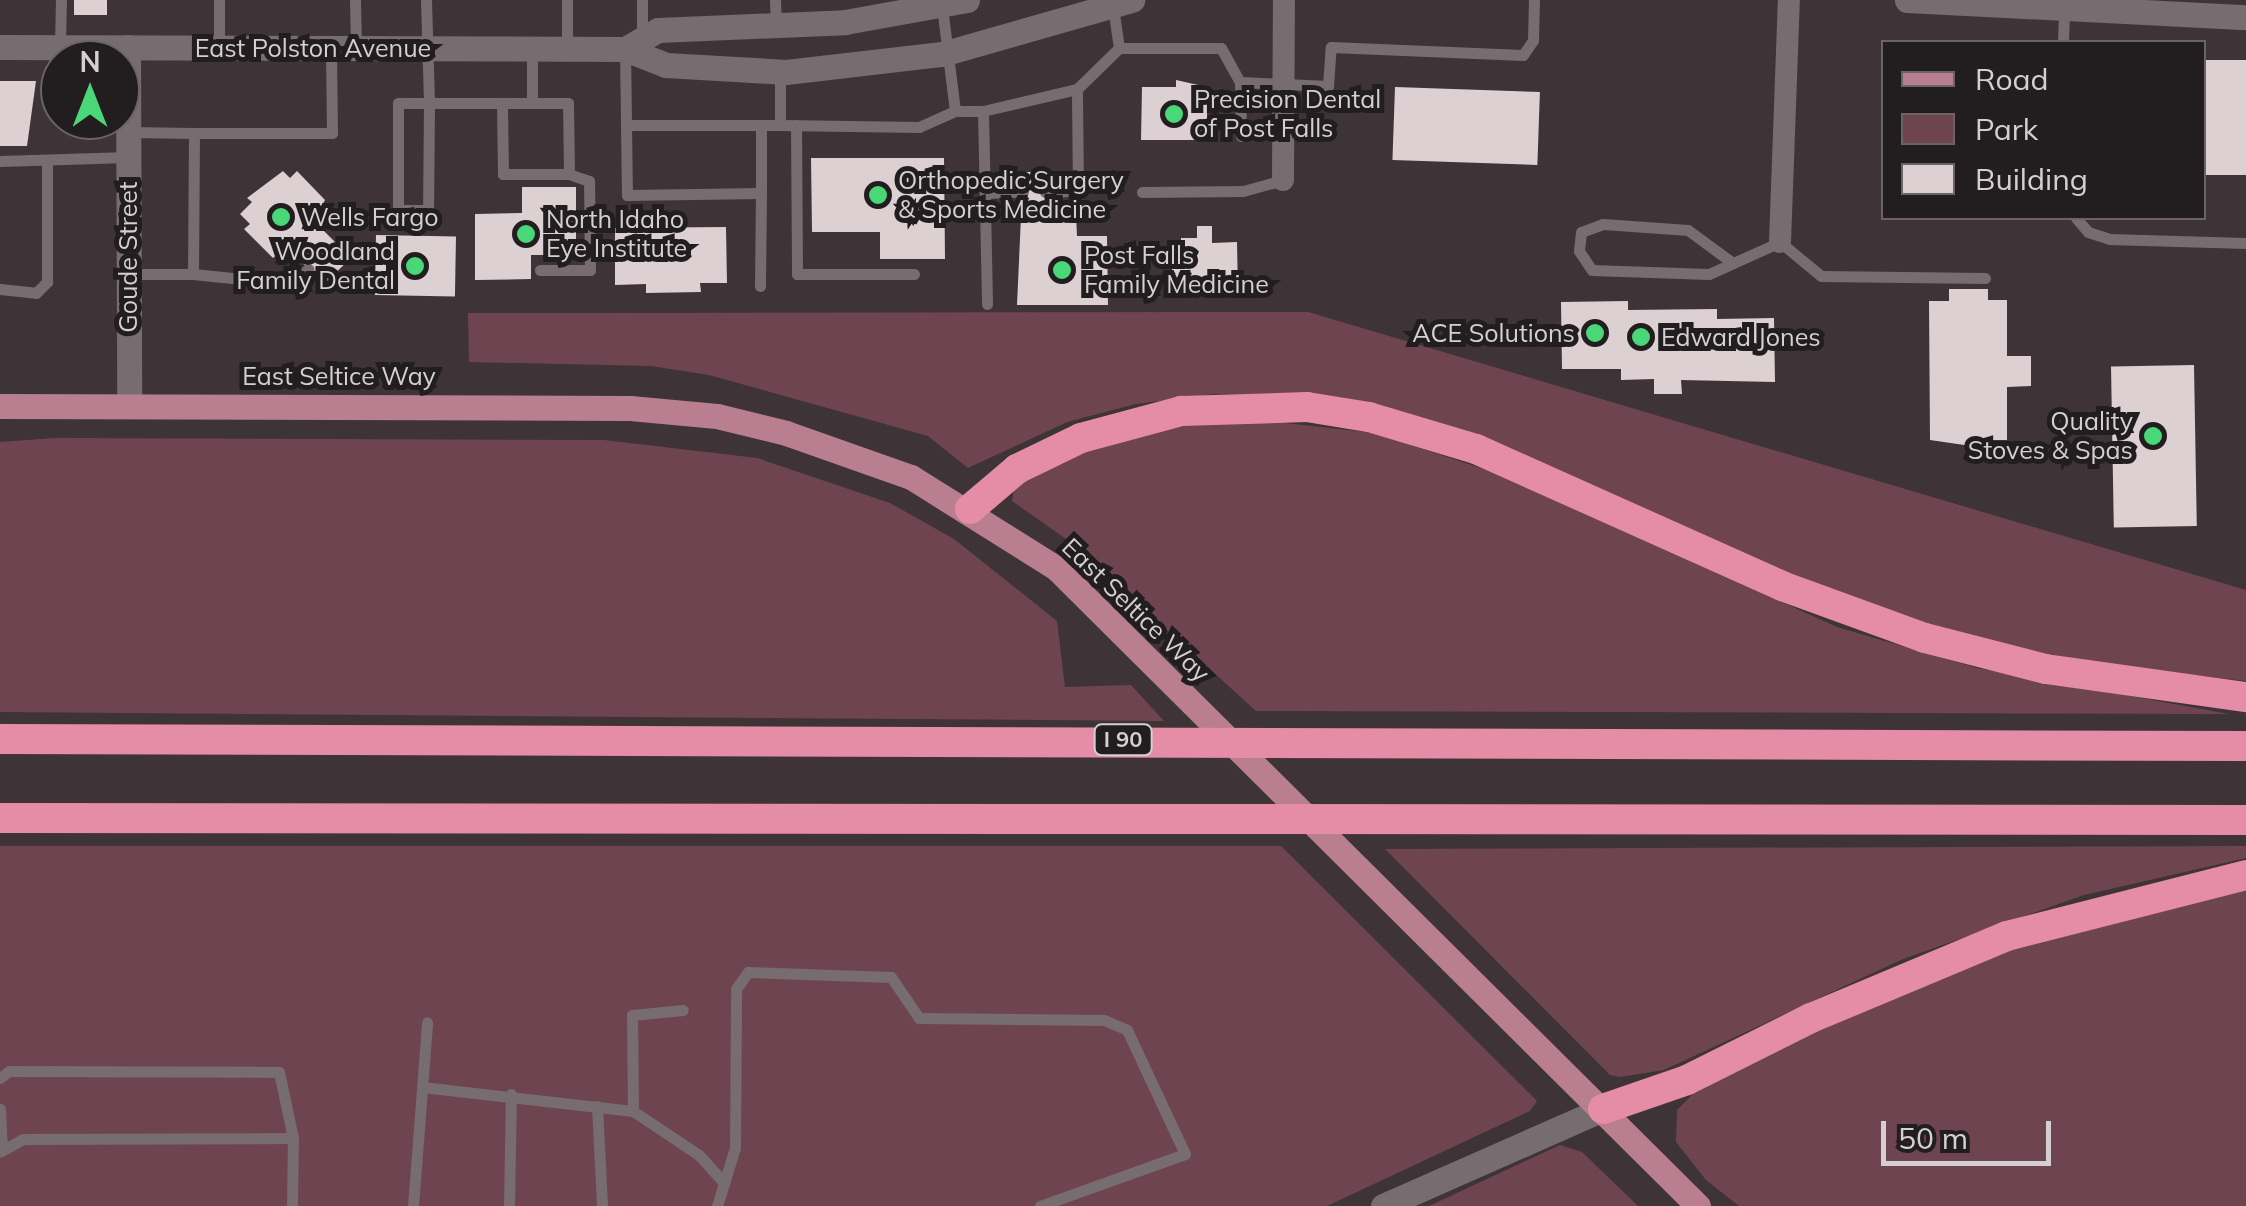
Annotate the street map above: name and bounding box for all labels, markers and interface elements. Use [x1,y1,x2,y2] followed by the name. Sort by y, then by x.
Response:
[195,33,431,63] street label: East Polston Avenue
[40,40,140,140] north arrow
[1881,40,2206,220] legend
[79,44,101,79] text: N
[1975,60,2049,98] text: Road
[1194,85,1381,144] place label: Precision Dental of Post Falls
[1163,103,1185,125] marker: Precision Dental of Post Falls
[1975,110,2038,148] text: Park
[1975,160,2088,198] text: Building
[898,166,1124,225] place label: Orthopedic Surgery & Sports Medicine
[113,181,143,333] street label: Goude Street
[867,184,889,206] marker: Orthopedic Surgery & Sports Medicine
[301,202,439,232] place label: Wells Fargo
[546,205,687,264] place label: North Idaho Eye Institute
[270,206,292,228] marker: Wells Fargo
[515,223,537,245] marker: North Idaho Eye Institute
[236,237,395,296] place label: Woodland Family Dental
[1084,241,1269,300] place label: Post Falls Family Medicine
[404,255,426,277] marker: Woodland Family Dental
[1049,257,1075,283] marker: Post Falls Family Medicine
[1412,318,1575,348] place label: ACE Solutions
[1584,322,1606,344] marker: ACE Solutions
[1661,322,1821,352] place label: Edward Jones
[1630,326,1652,348] marker: Edward Jones
[242,361,436,391] street label: East Seltice Way
[1968,407,2133,466] place label: Quality Stoves & Spas
[2142,425,2164,447] marker: Quality Stoves & Spas
[1056,532,1216,688] street label: East Seltice Way
[1093,723,1153,757] road number: I 90
[1886,1101,2056,1163] scale bar
[1898,1119,1968,1157] text: 50 m

